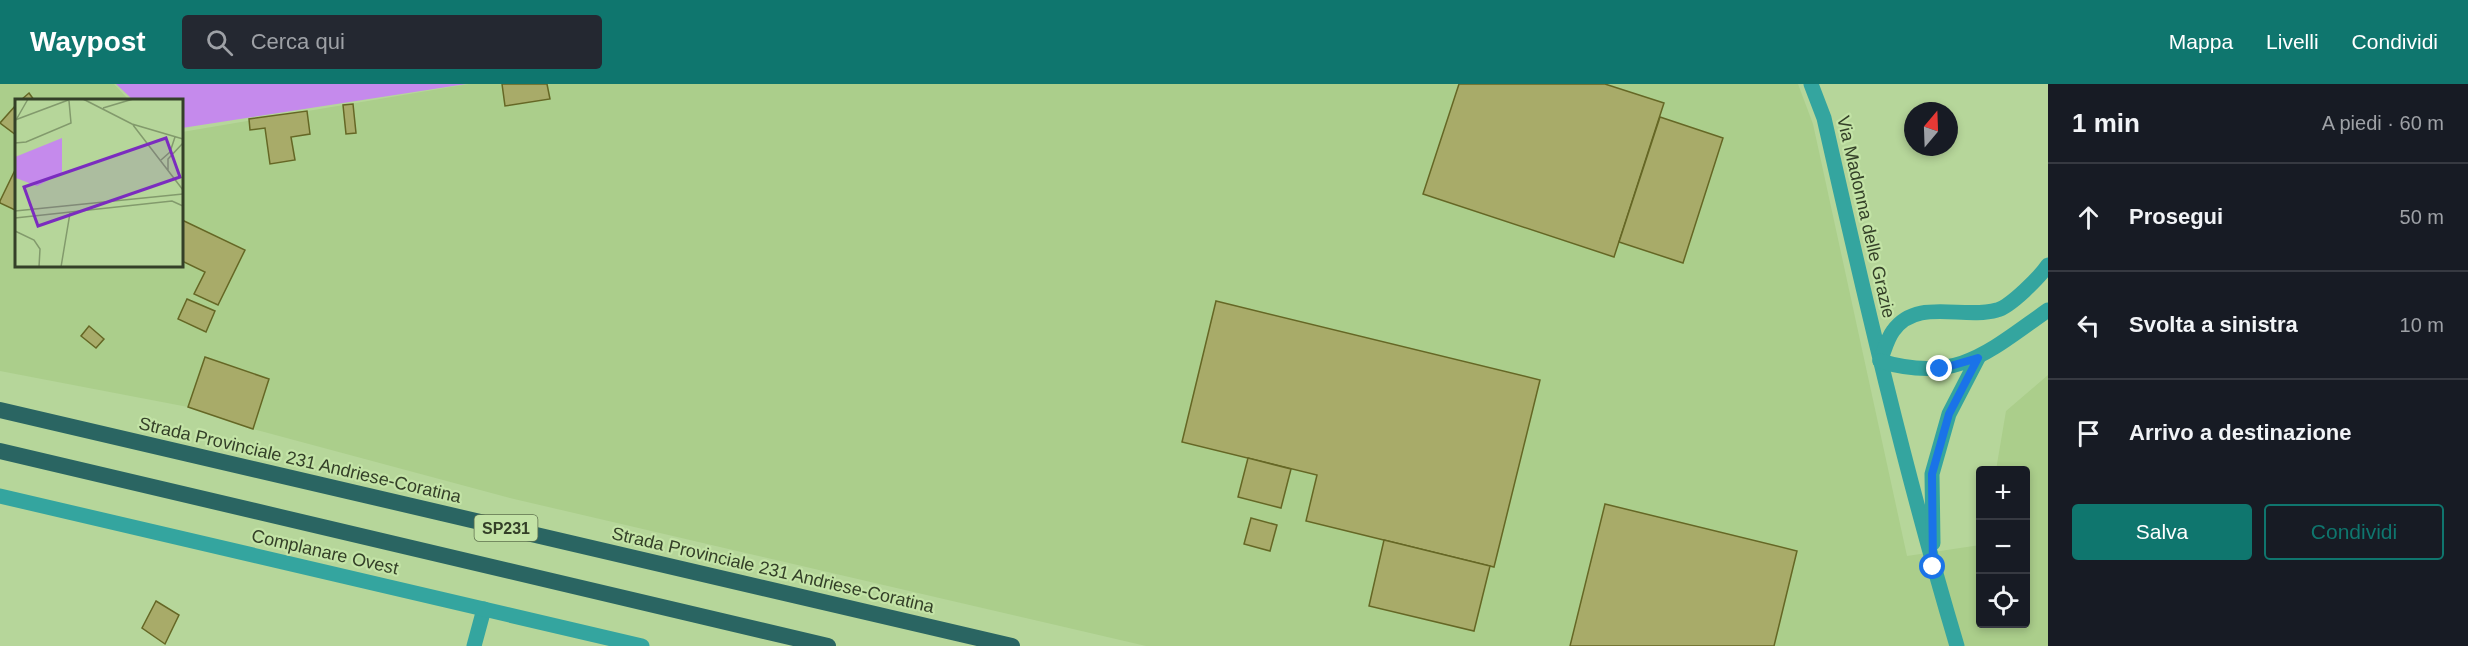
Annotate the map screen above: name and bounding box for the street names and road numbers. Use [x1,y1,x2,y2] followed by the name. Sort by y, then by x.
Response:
[1833,114,1899,320] street label: Via Madonna delle Grazie
[137,413,464,507] street label: Strada Provinciale 231 Andriese-Coratina
[474,515,538,541] road number: SP231
[610,523,937,617] street label: Strada Provinciale 231 Andriese-Coratina
[250,525,400,579] street label: Complanare Ovest

